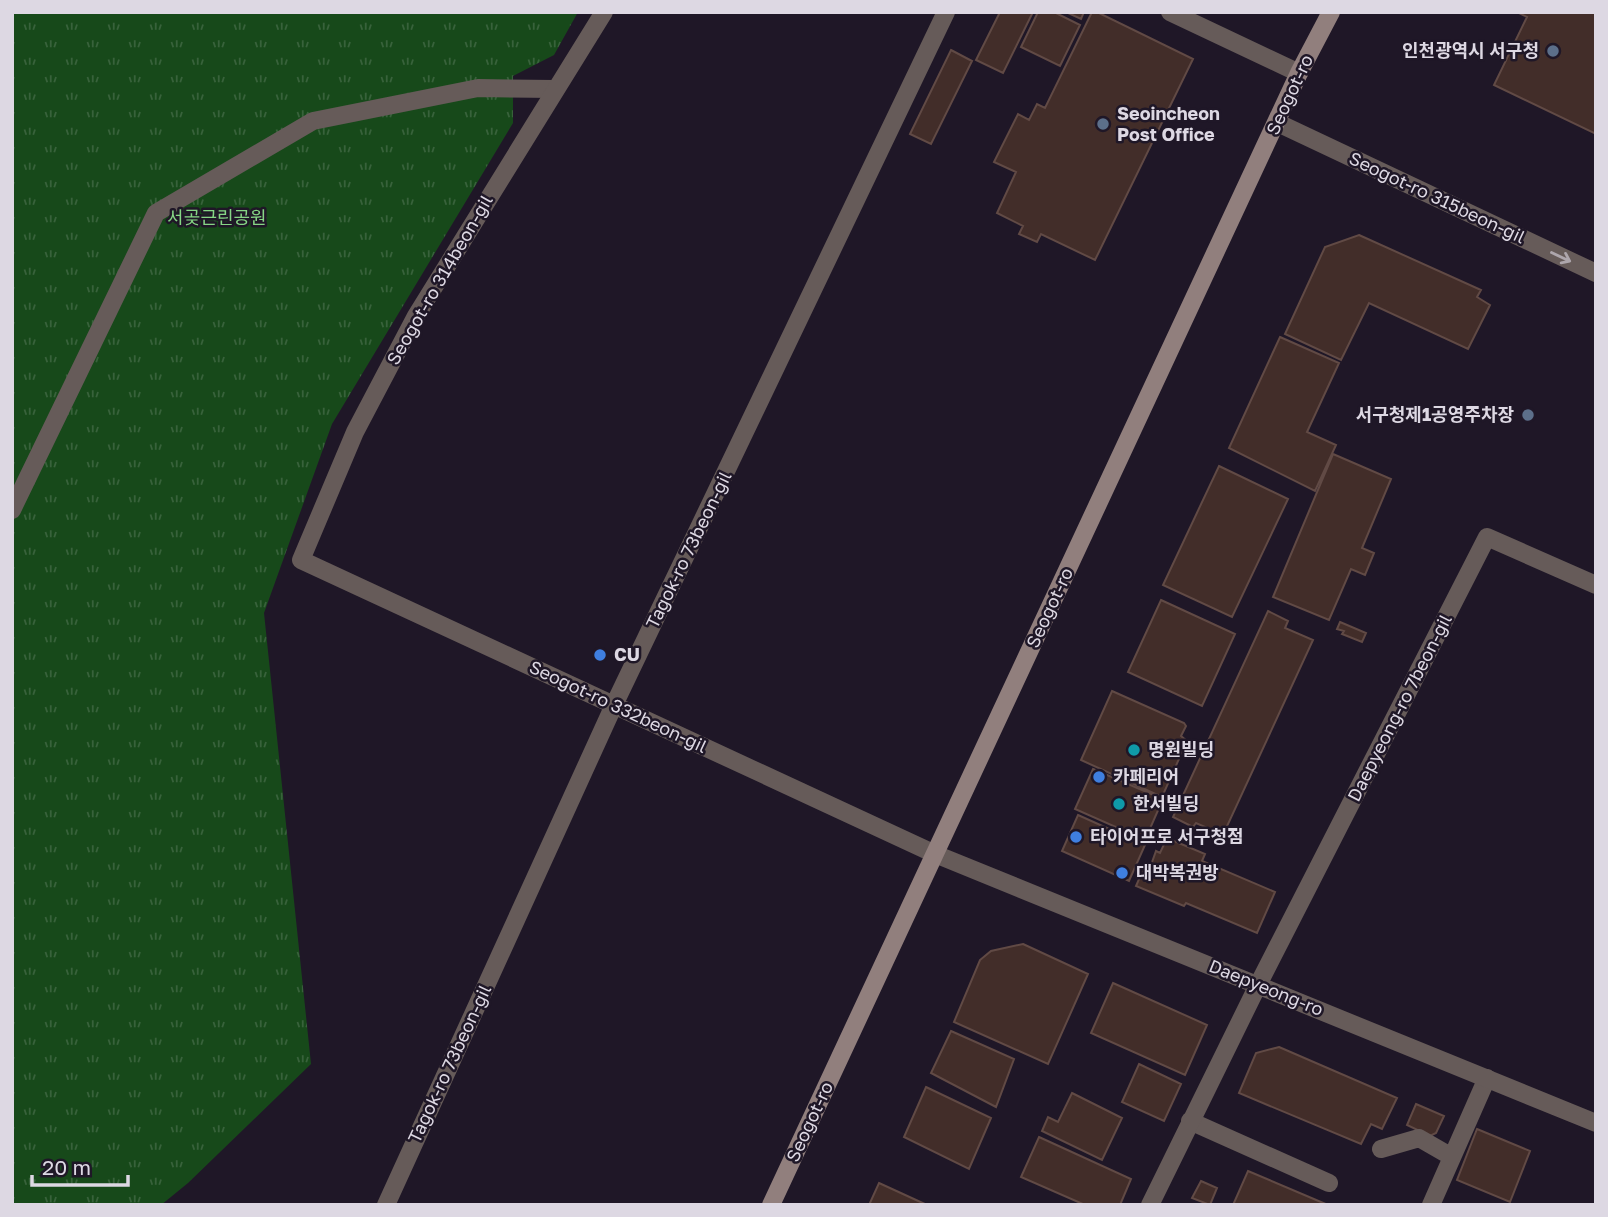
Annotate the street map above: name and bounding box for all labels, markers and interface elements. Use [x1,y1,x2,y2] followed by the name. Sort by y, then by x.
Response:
[1402,39,1539,61] place label: 인천광역시 서구청
[1545,43,1561,59] marker: 인천광역시 서구청
[1261,51,1317,138] street label: Seogot-ro
[1117,102,1220,145] place label: Seoincheon Post Office
[1095,116,1111,132] marker: Seoincheon Post Office
[1346,147,1529,248] street label: Seogot-ro 315beon-gil
[381,190,497,368] street label: Seogot-ro 314beon-gil
[167,206,267,228] park label: 서곶근린공원
[1550,250,1571,264] one-way arrow
[1356,403,1514,425] place label: 서구청제1공영주차장
[1520,407,1536,423] marker: 서구청제1공영주차장
[641,467,736,632] street label: Tagok-ro 73beon-gil
[1021,564,1077,651] street label: Seogot-ro
[1342,610,1456,805] street label: Daepyeong-ro 7beon-gil
[614,643,640,665] place label: CU
[592,647,608,663] marker: CU
[526,655,711,757] street label: Seogot-ro 332beon-gil
[1148,738,1214,760] place label: 명원빌딩
[1126,742,1142,758] marker: 명원빌딩
[1113,765,1179,787] place label: 카페리어
[1091,769,1107,785] marker: 카페리어
[1133,792,1199,814] place label: 한서빌딩
[1111,796,1127,812] marker: 한서빌딩
[1090,825,1244,847] place label: 타이어프로 서구청점
[1068,829,1084,845] marker: 타이어프로 서구청점
[1136,861,1219,883] place label: 대박복권방
[1114,865,1130,881] marker: 대박복권방
[1206,954,1327,1020] street label: Daepyeong-ro
[403,981,495,1146] street label: Tagok-ro 73beon-gil
[781,1078,837,1165] street label: Seogot-ro
[32,1144,128,1188] scale bar
[42,1154,91,1180] text: 20 m

